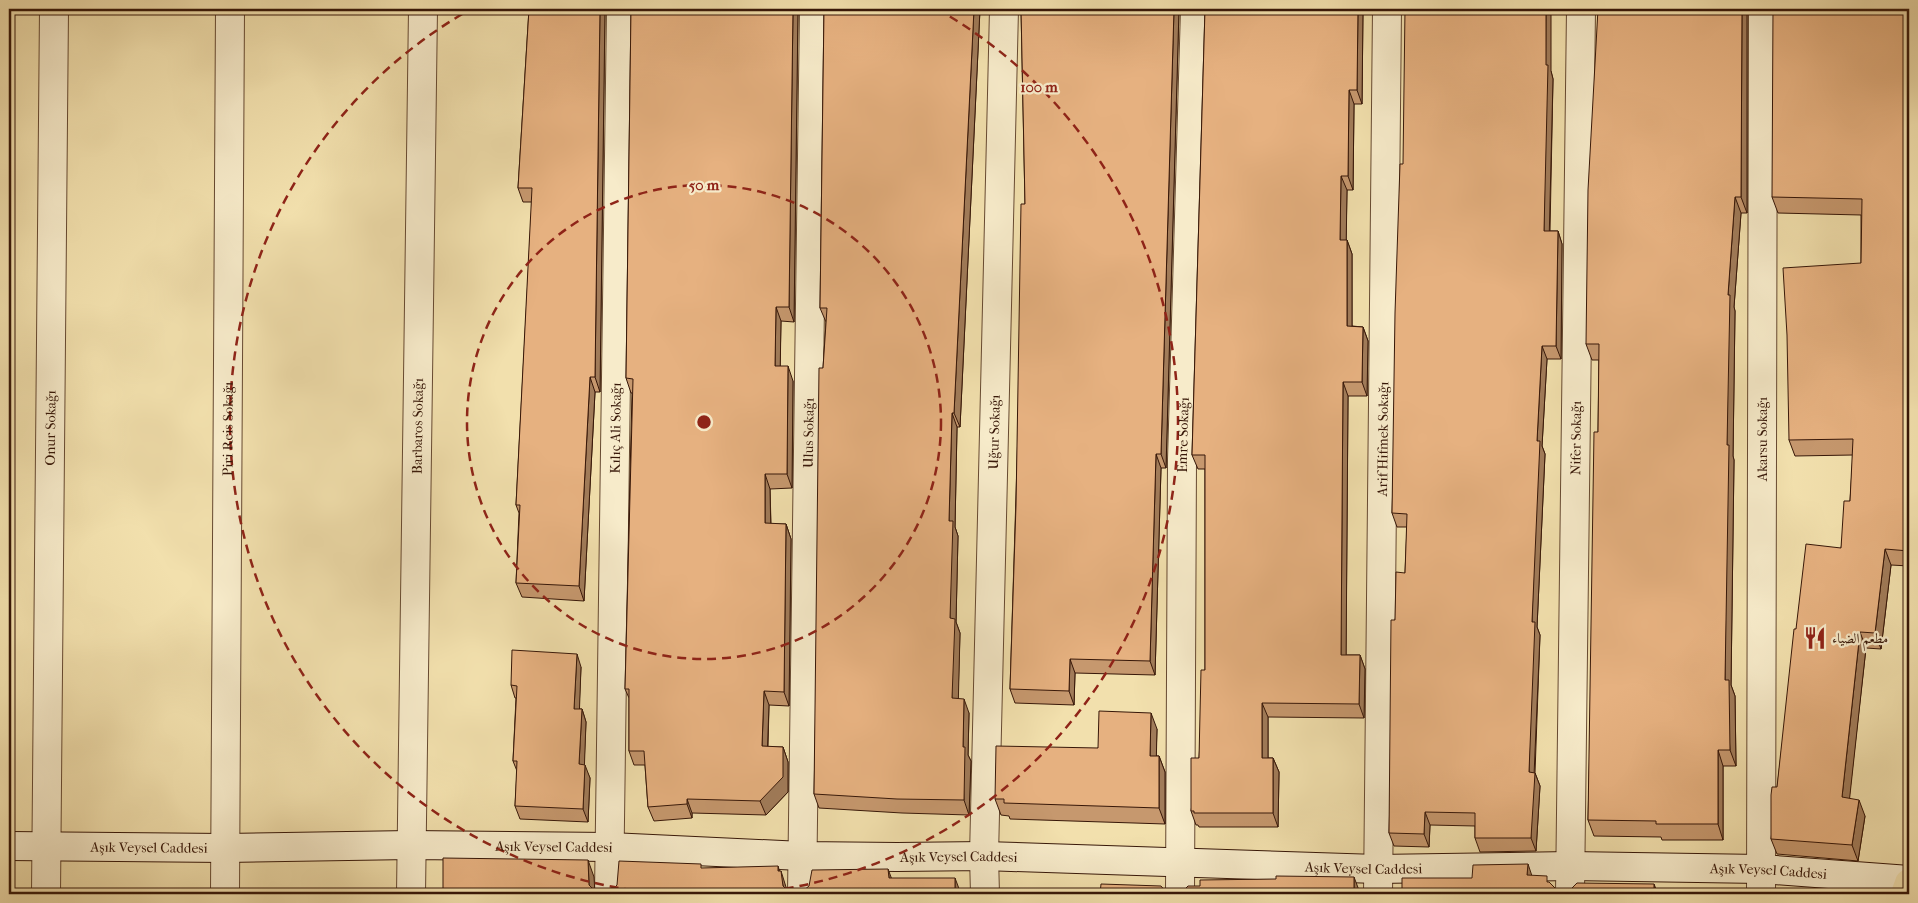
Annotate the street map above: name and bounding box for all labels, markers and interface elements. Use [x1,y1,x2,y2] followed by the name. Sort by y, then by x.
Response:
[1020,78,1058,96] text: 100 m
[689,176,720,194] text: 50 m
[408,378,426,474] street label: Barbaros Sokağı
[1374,381,1392,498] street label: Arif Hifmek Sokağı
[219,382,236,476] street label: Piri Reis Sokağı
[606,382,624,474] street label: Kılıç Ali Sokağı
[41,390,59,466] street label: Onur Sokağı
[985,395,1003,470] street label: Uğur Sokağı
[1173,397,1192,473] street label: Emre Sokağı
[1753,397,1771,482] street label: Akarsu Sokağı
[799,398,817,468] street label: Ulus Sokağı
[1567,401,1585,475] street label: Nifer Sokağı
[695,413,713,431] centre of rings
[1802,625,1828,651] restaurant icon: مطعم الضياء
[1832,630,1888,652] place label: مطعم الضياء
[494,837,613,856] street label: Aşık Veysel Caddesi
[89,838,208,856] street label: Aşık Veysel Caddesi
[899,847,1018,866] street label: Aşık Veysel Caddesi
[1304,858,1422,878] street label: Aşık Veysel Caddesi
[1709,860,1828,882] street label: Aşık Veysel Caddesi

